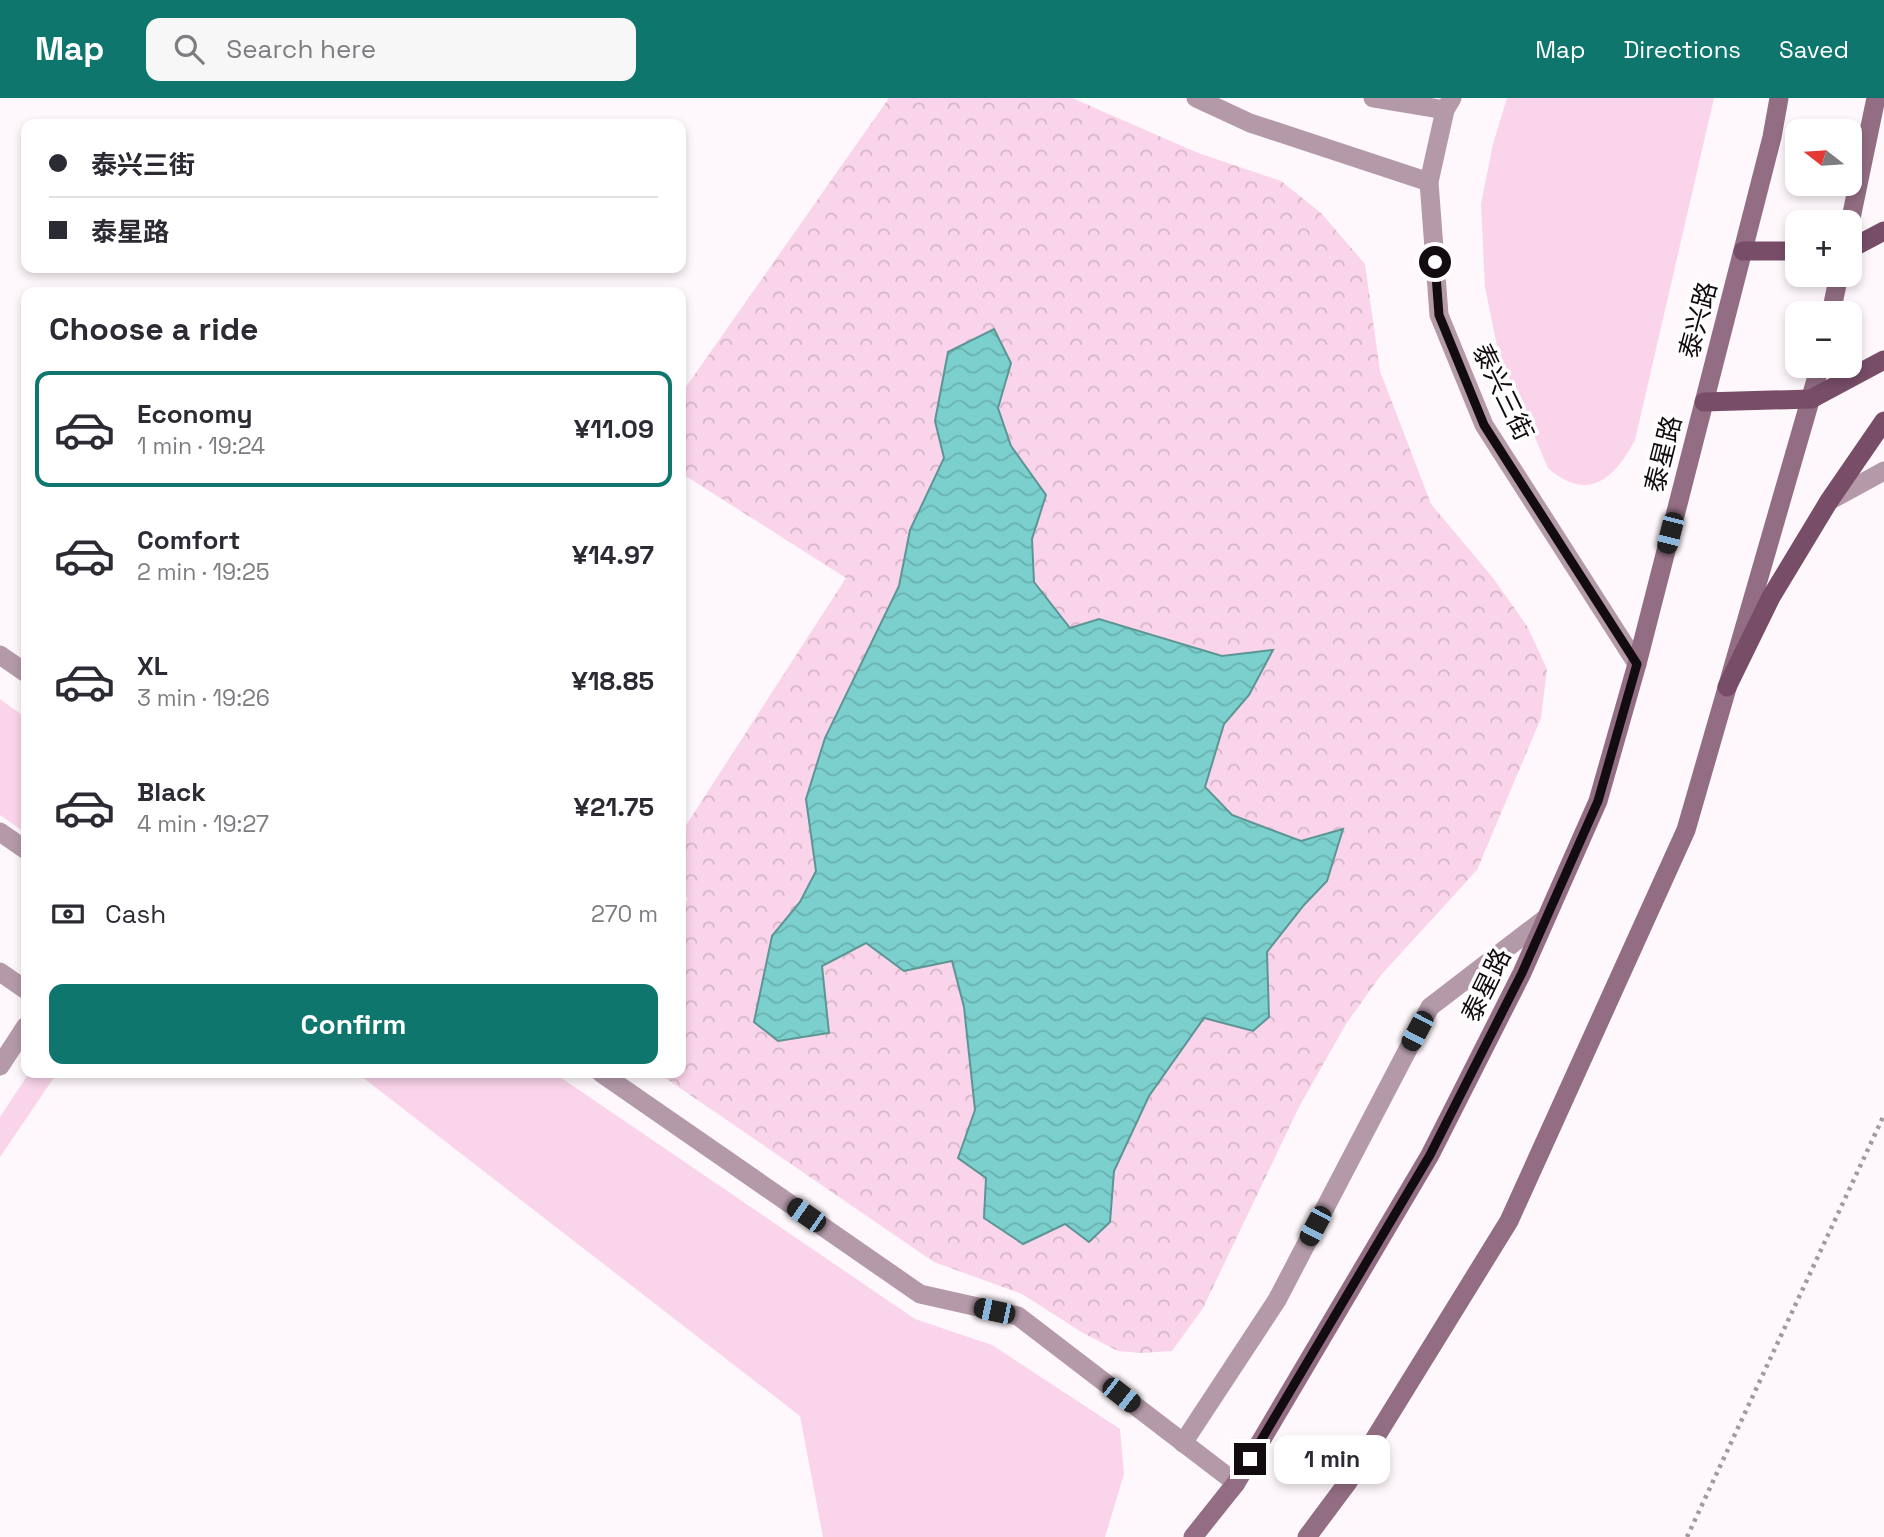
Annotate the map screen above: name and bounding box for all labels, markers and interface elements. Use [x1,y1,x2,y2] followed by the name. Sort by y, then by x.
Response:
[146,18,636,81] search box
[35,28,104,70] text: Map
[170,30,208,68] icon: search
[226,32,376,66] text: Search here
[1535,34,1585,65] text: Map
[1623,34,1741,65] text: Directions
[1779,34,1849,65] text: Saved
[1785,119,1862,196] north arrow
[1785,119,1862,378] map controls
[91,148,195,182] text: 泰兴三街
[1785,210,1862,287] button: +
[91,215,169,249] text: 泰星路
[1419,246,1451,278] route start
[1671,278,1725,362] street label: 泰兴路
[1785,301,1862,378] button: −
[49,309,259,349] text: Choose a ride
[1465,338,1541,446] street label: 泰兴三街
[137,397,253,431] text: Economy
[53,398,116,461] icon: car
[574,412,654,446] text: ¥11.09
[1637,412,1689,496] street label: 泰星路
[137,431,265,461] text: 1 min · 19:24
[1655,510,1686,556] car
[137,523,240,557] text: Comfort
[53,524,116,587] icon: car
[572,538,654,572] text: ¥14.97
[137,557,270,587] text: 2 min · 19:25
[137,649,168,683] text: XL
[53,650,116,713] icon: car
[572,664,654,698] text: ¥18.85
[137,683,270,713] text: 3 min · 19:26
[137,775,206,809] text: Black
[53,776,116,839] icon: car
[574,790,654,824] text: ¥21.75
[137,809,269,839] text: 4 min · 19:27
[49,895,87,933] icon: cash
[105,897,166,931] text: Cash
[591,899,658,929] text: 270 m
[1454,942,1518,1028] street label: 泰星路
[49,984,658,1064] button: Confirm
[1398,1008,1437,1054] car
[783,1194,830,1236] car
[1296,1203,1335,1249] car
[972,1296,1017,1326] car
[1098,1374,1145,1416] car
[1274,1434,1390,1484] callout: 1 min
[1234,1443,1266,1475] route end
[1304,1444,1360,1474] text: 1 min

